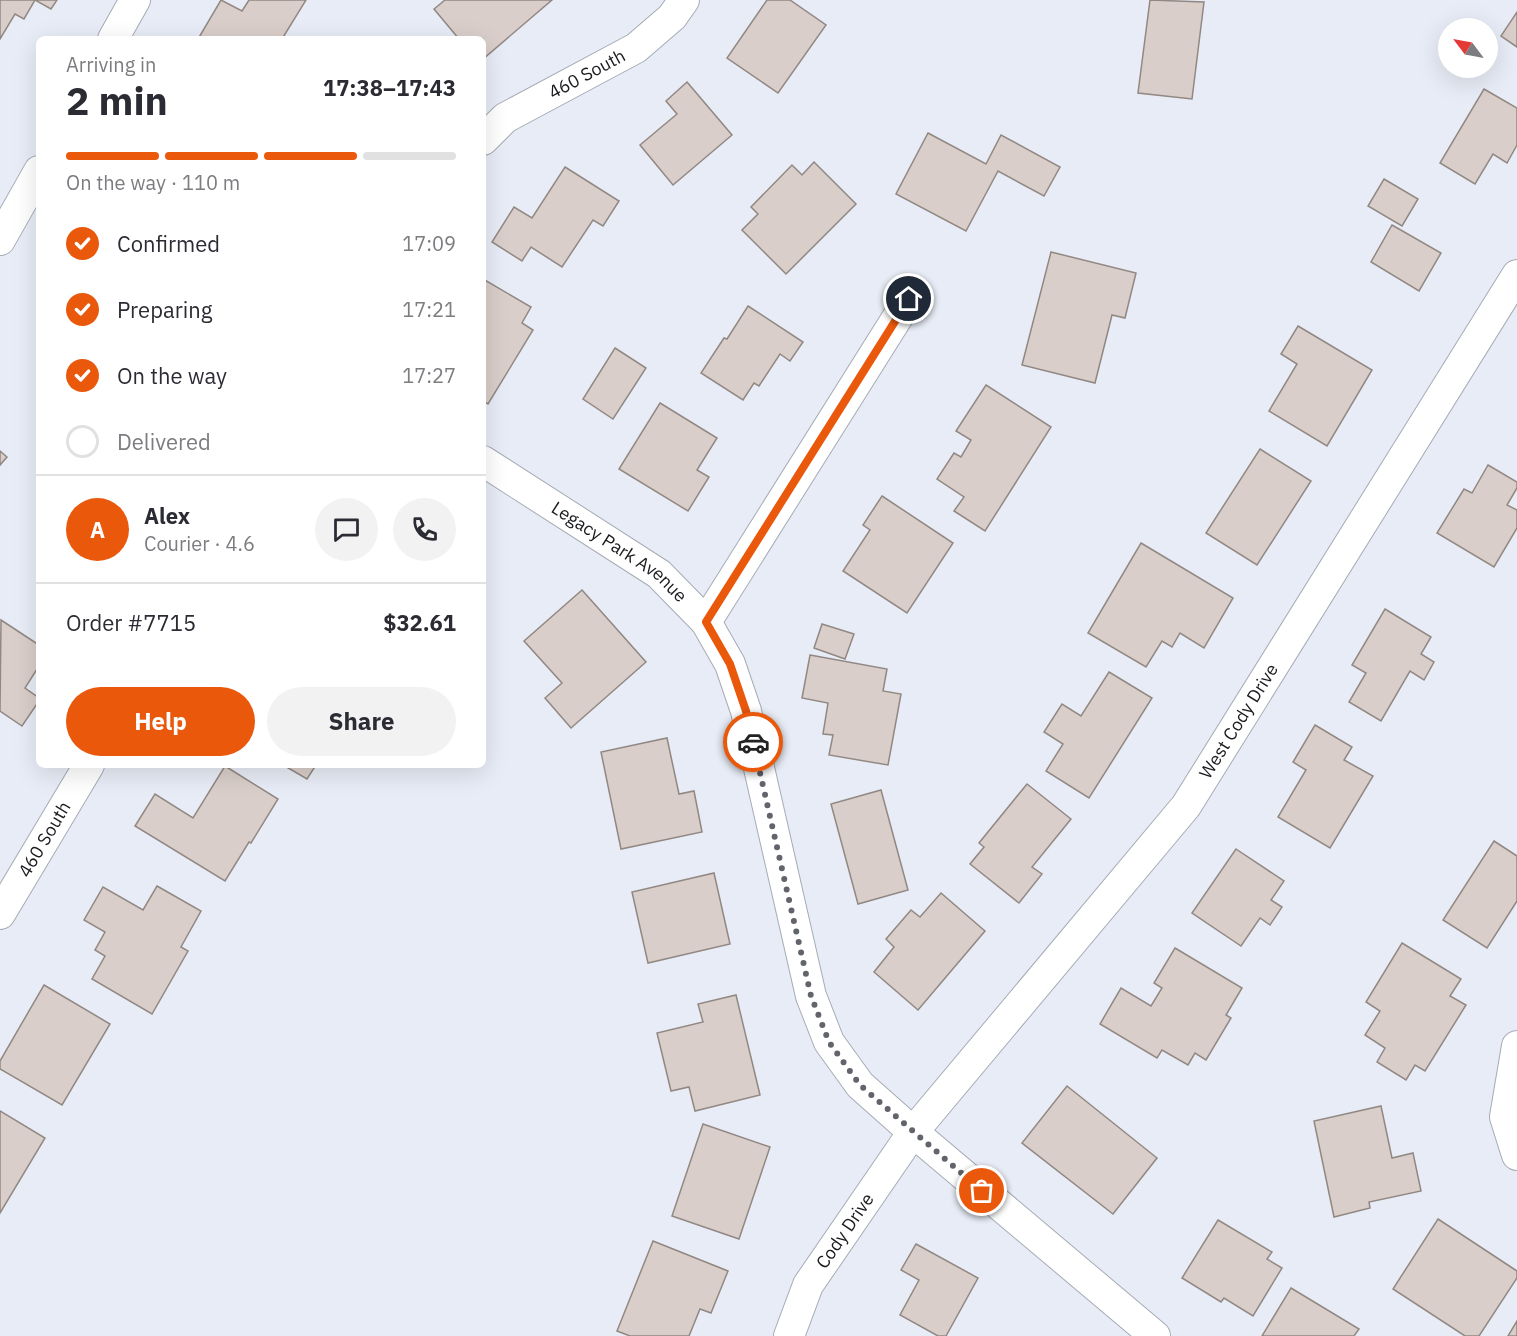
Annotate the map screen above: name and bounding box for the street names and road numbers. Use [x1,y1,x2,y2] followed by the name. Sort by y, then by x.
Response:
[544,44,629,104] street label: 460 South
[547,496,692,607] street label: Legacy Park Avenue
[1194,659,1283,783] street label: West Cody Drive
[13,797,76,881] street label: 460 South
[811,1188,879,1273] street label: Cody Drive

